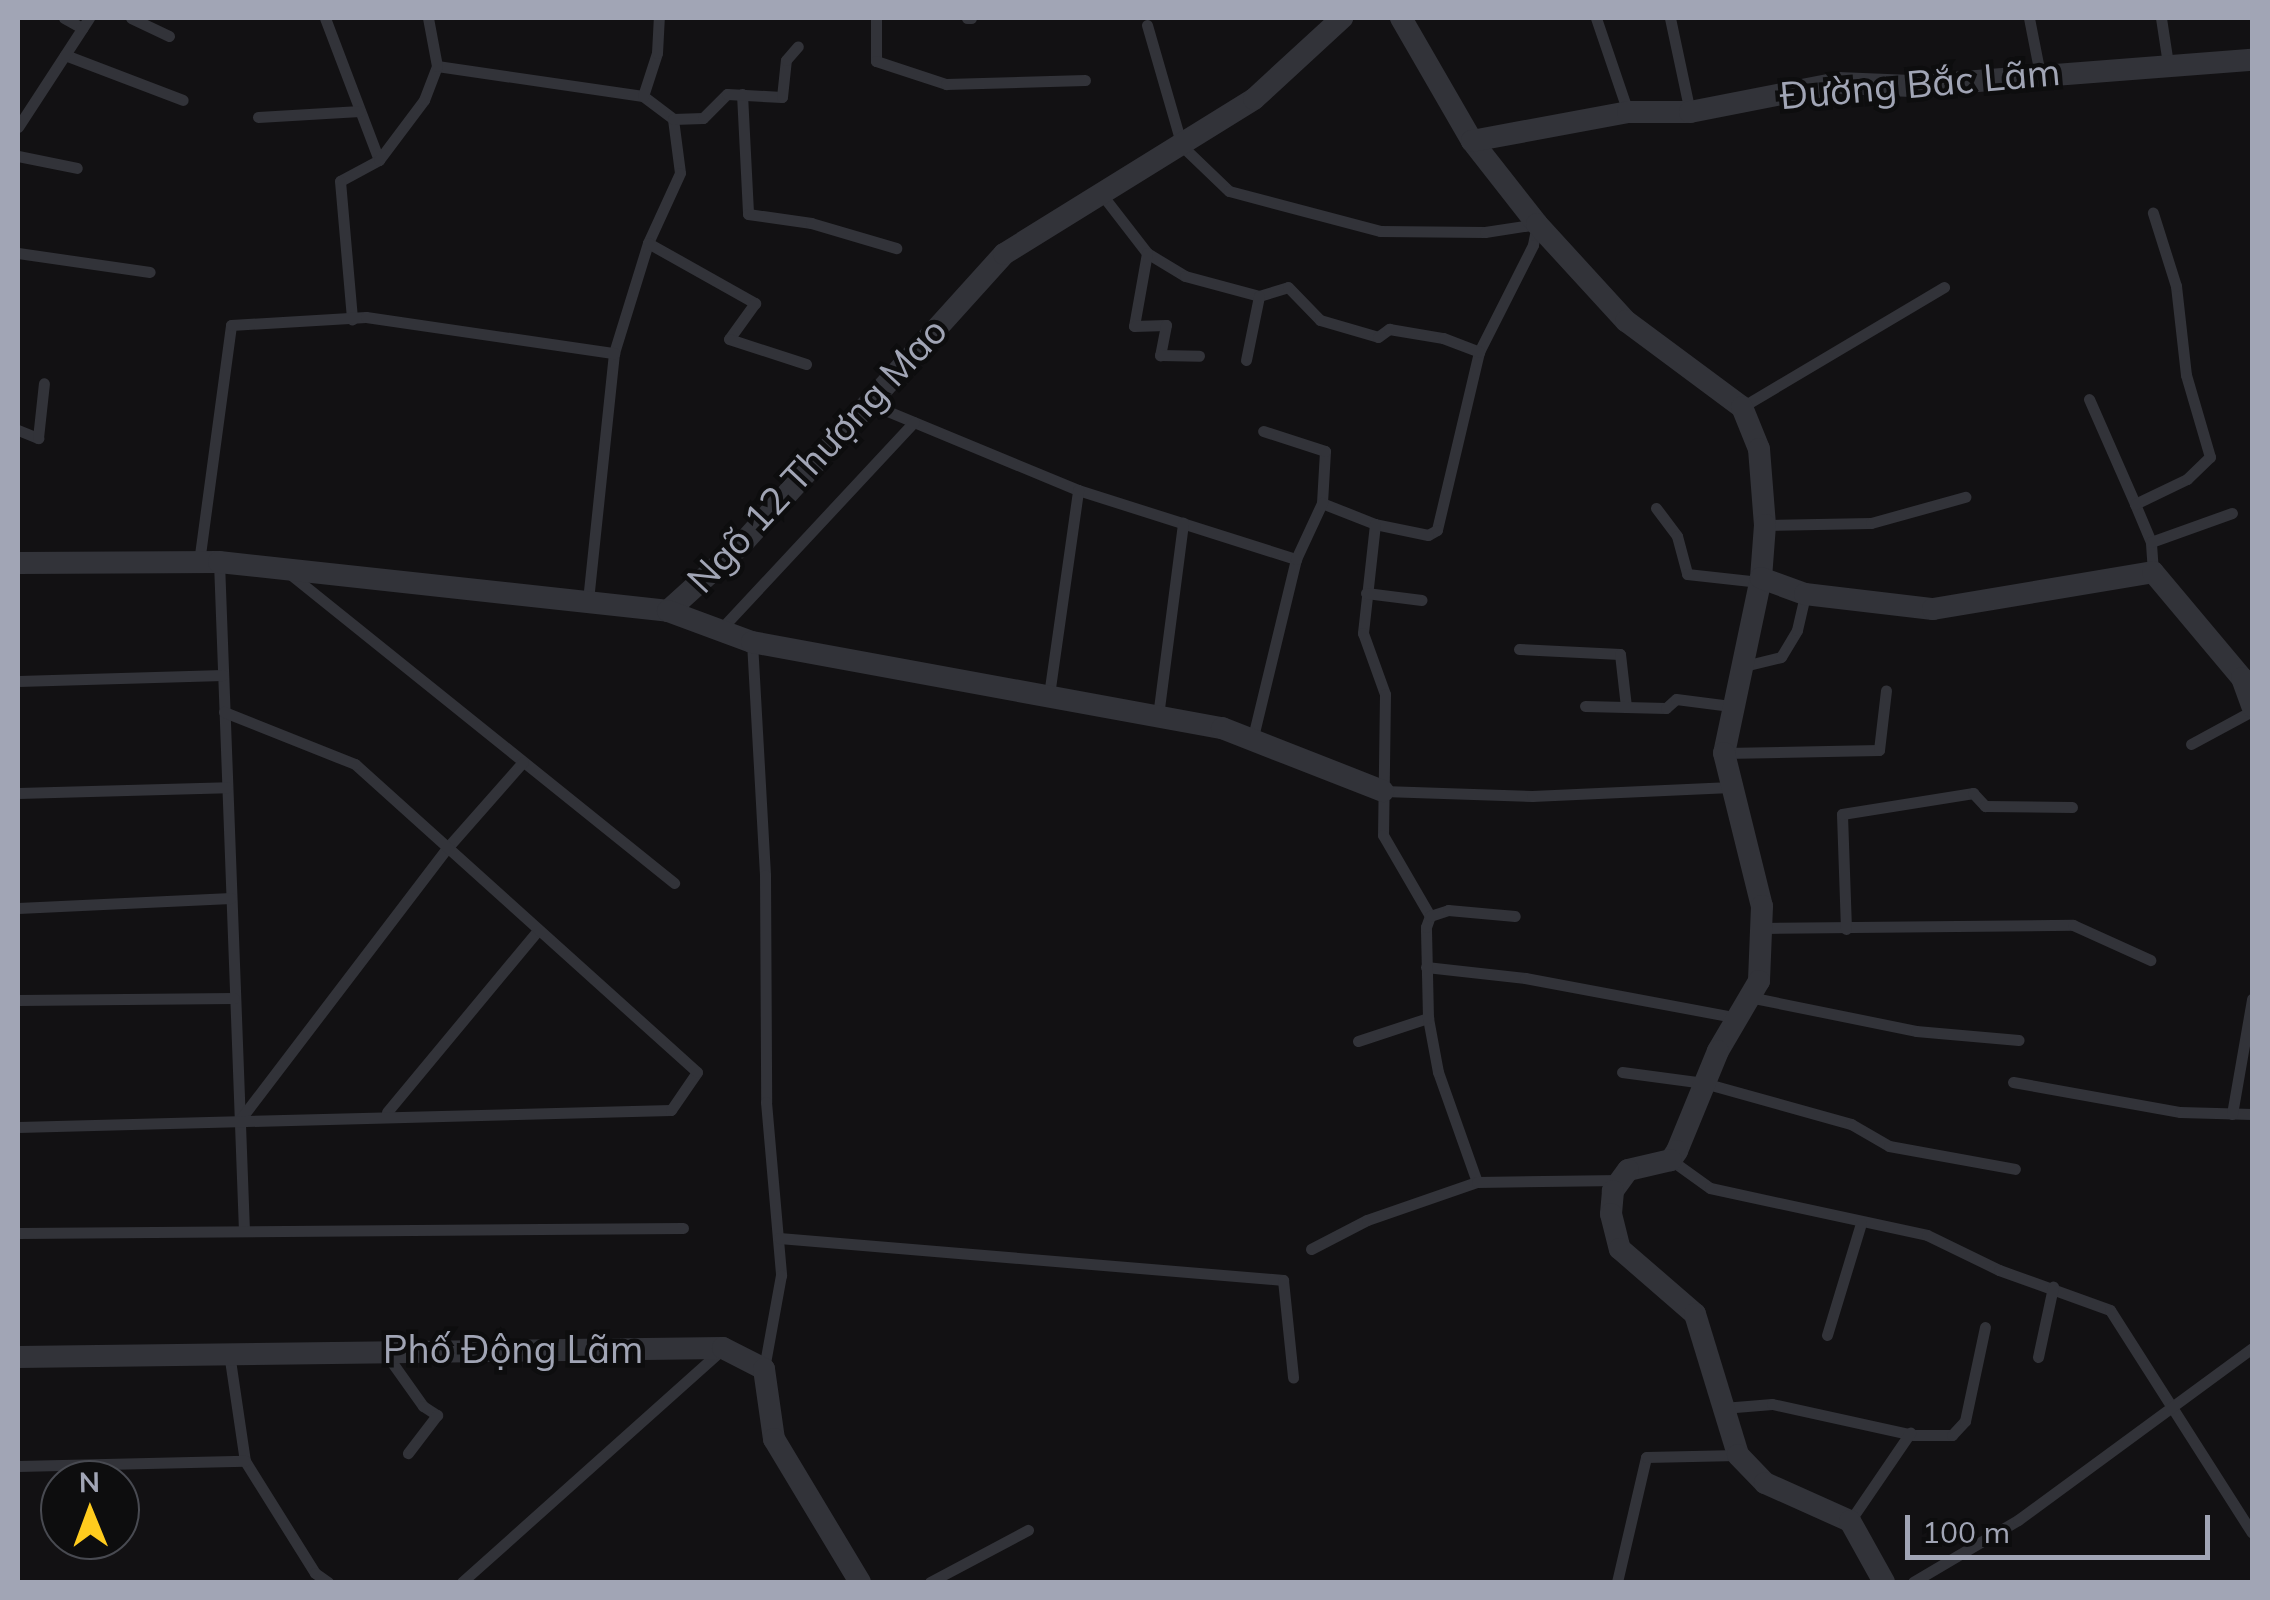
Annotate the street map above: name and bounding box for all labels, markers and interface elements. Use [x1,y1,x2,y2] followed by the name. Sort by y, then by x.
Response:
[1778,49,2062,119] street label: Đường Bắc Lãm
[678,308,956,602] street label: Ngõ 12 Thượng Mao
[383,1327,643,1373] street label: Phố Động Lãm
[40,1460,140,1560] north arrow
[79,1464,100,1499] text: N
[1910,1495,2215,1557] scale bar
[1922,1513,2010,1551] text: 100 m

